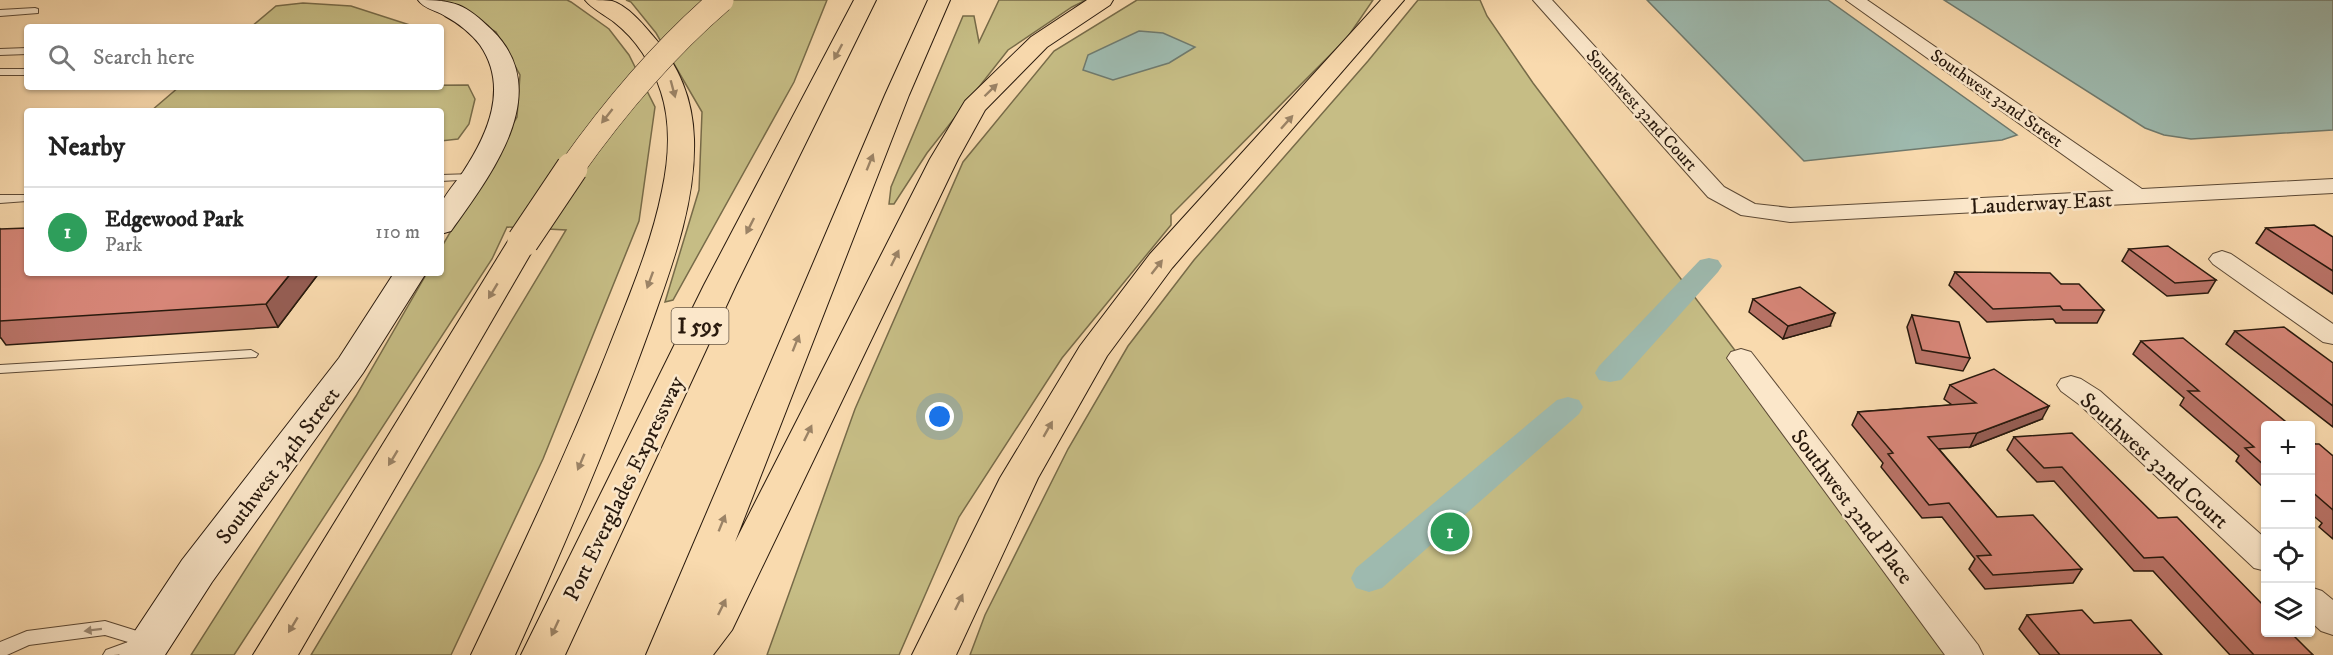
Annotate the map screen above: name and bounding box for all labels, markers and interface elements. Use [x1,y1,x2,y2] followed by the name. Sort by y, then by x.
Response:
[24,24,444,90] search box
[45,41,78,74] icon: search
[93,44,195,71] text: Search here
[833,44,843,61] one-way arrow
[1581,45,1702,176] street label: Southwest 32nd Court
[1926,45,2067,153] street label: Southwest 32nd Street
[669,80,679,99] one-way arrow
[983,83,997,97] one-way arrow
[602,109,614,124] one-way arrow
[1280,115,1293,130] one-way arrow
[48,131,125,164] text: Nearby
[866,153,875,171] one-way arrow
[1969,186,2113,221] street label: Lauderway East
[105,206,244,233] text: Edgewood Park
[745,217,754,234] one-way arrow
[64,220,71,245] text: 1
[375,220,420,245] text: 110 m
[105,233,142,258] text: Park
[890,249,899,266] one-way arrow
[1150,260,1162,275] one-way arrow
[645,271,655,289] one-way arrow
[488,283,499,299] one-way arrow
[672,308,728,344] road number: I 595
[791,333,801,351] one-way arrow
[558,371,691,606] street label: Port Everglades Expressway
[210,382,346,550] street label: Southwest 34th Street
[2074,387,2234,535] street label: Southwest 32nd Court
[925,402,954,431] your location
[1042,421,1053,437] one-way arrow
[2261,421,2315,637] map controls
[2261,421,2315,475] button: +
[804,424,813,441] one-way arrow
[1785,424,1919,590] street label: Southwest 32nd Place
[388,450,398,467] one-way arrow
[576,453,585,471] one-way arrow
[2261,475,2315,529] button: −
[1430,510,1470,554] pin: 1
[718,514,727,532] one-way arrow
[2261,529,2315,583] button: locate
[2261,583,2315,637] button: layers
[955,594,964,611] one-way arrow
[717,599,726,616] one-way arrow
[287,617,298,633] one-way arrow
[551,620,560,637] one-way arrow
[83,625,102,635] one-way arrow

